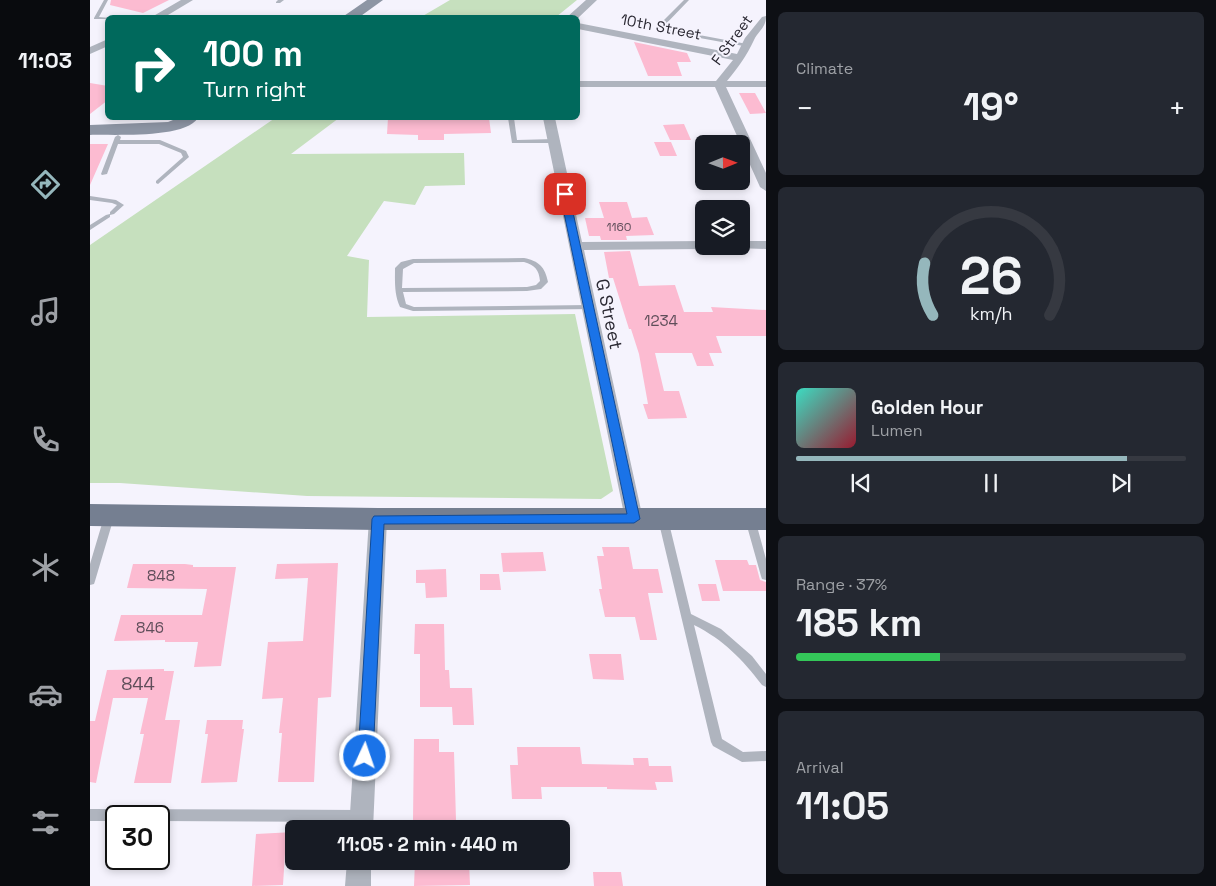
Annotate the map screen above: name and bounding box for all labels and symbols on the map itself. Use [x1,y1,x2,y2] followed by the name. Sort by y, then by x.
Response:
[619,9,703,44] street label: 10th Street
[707,11,756,69] street label: F Street
[695,135,750,190] north arrow
[544,173,586,215] pin
[606,219,632,235] house number: 1160
[591,277,628,351] street label: G Street
[644,311,678,330] house number: 1234
[147,566,175,585] house number: 848
[136,618,164,637] house number: 846
[121,672,155,695] house number: 844
[338,729,390,781] position arrow
[105,805,170,870] speed limit sign: 30

